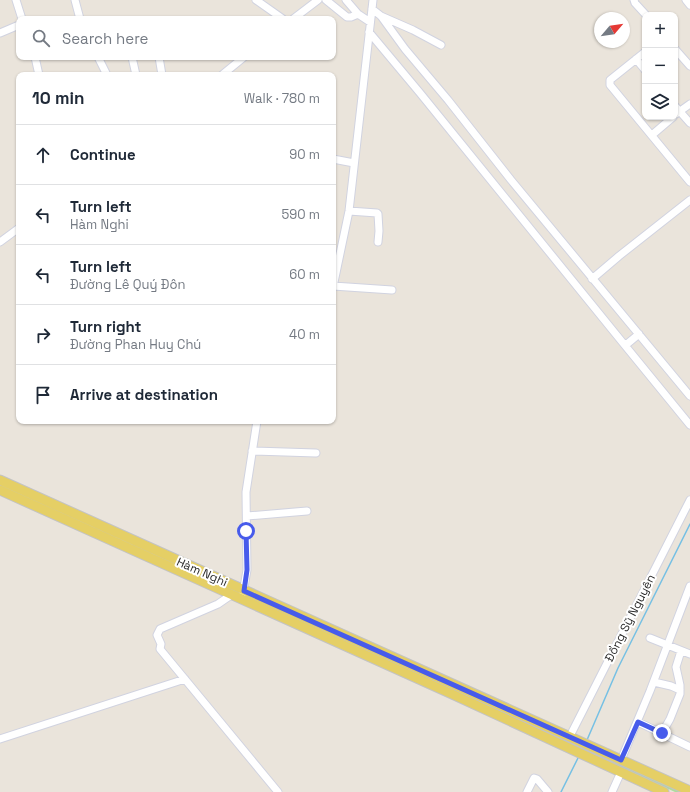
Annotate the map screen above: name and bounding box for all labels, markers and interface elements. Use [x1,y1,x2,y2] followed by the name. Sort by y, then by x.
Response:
[594,12,630,48] north arrow
[642,12,678,120] map controls
[642,12,678,48] button: +
[16,16,336,60] search box
[30,27,52,49] icon: search
[62,29,148,48] text: Search here
[642,48,678,84] button: −
[642,84,678,120] button: layers
[32,87,85,109] text: 10 min
[244,90,320,107] text: Walk · 780 m
[32,144,54,166] icon: ahead
[70,145,136,164] text: Continue
[289,146,320,163] text: 90 m
[70,197,132,216] text: Turn left
[32,204,54,226] icon: left
[281,206,320,223] text: 590 m
[70,216,129,233] text: Hàm Nghi
[70,257,132,276] text: Turn left
[32,264,54,286] icon: left
[289,266,320,283] text: 60 m
[70,276,185,293] text: Đường Lê Quý Đôn
[70,317,141,336] text: Turn right
[32,324,54,346] icon: right
[289,326,320,343] text: 40 m
[70,336,201,353] text: Đường Phan Huy Chú
[32,384,54,406] icon: arrive
[70,385,218,404] text: Arrive at destination
[237,522,255,540] route start
[174,554,230,590] street label: Hàm Nghi
[601,572,659,664] street label: Đồng Sỹ Nguyên
[653,724,671,742] route end

